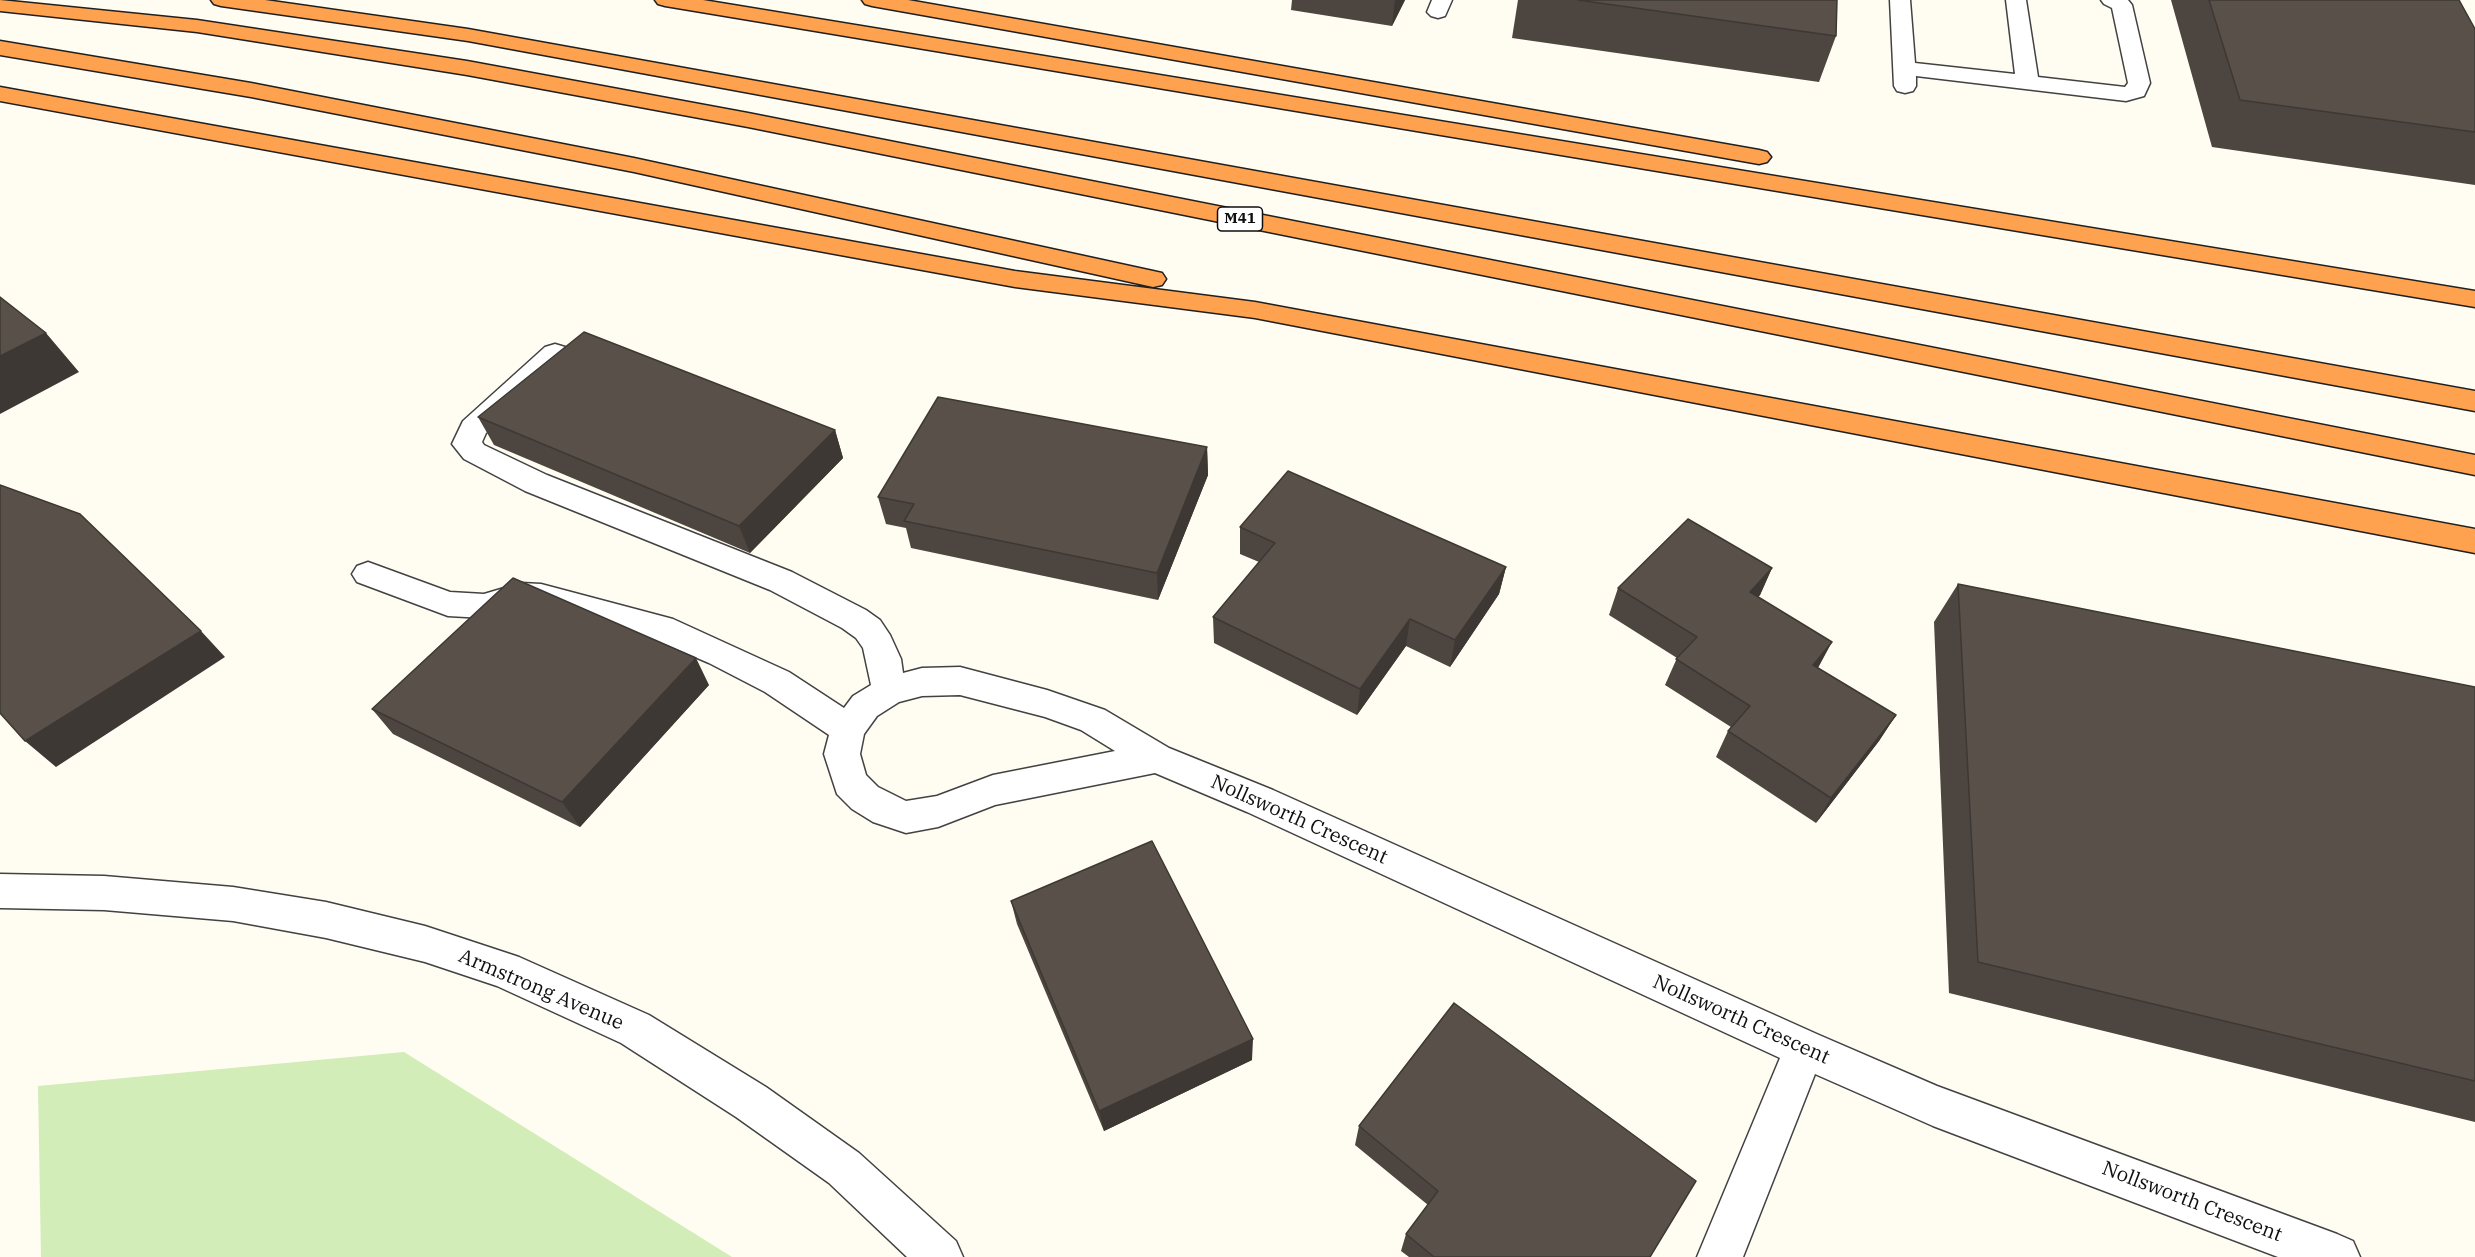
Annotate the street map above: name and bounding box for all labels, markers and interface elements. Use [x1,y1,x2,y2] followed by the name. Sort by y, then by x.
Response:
[1218,207,1262,231] road number: M41
[1207,770,1391,870] street label: Nollsworth Crescent
[455,944,627,1036] street label: Armstrong Avenue
[1649,970,1833,1070] street label: Nollsworth Crescent
[2099,1157,2285,1247] street label: Nollsworth Crescent

